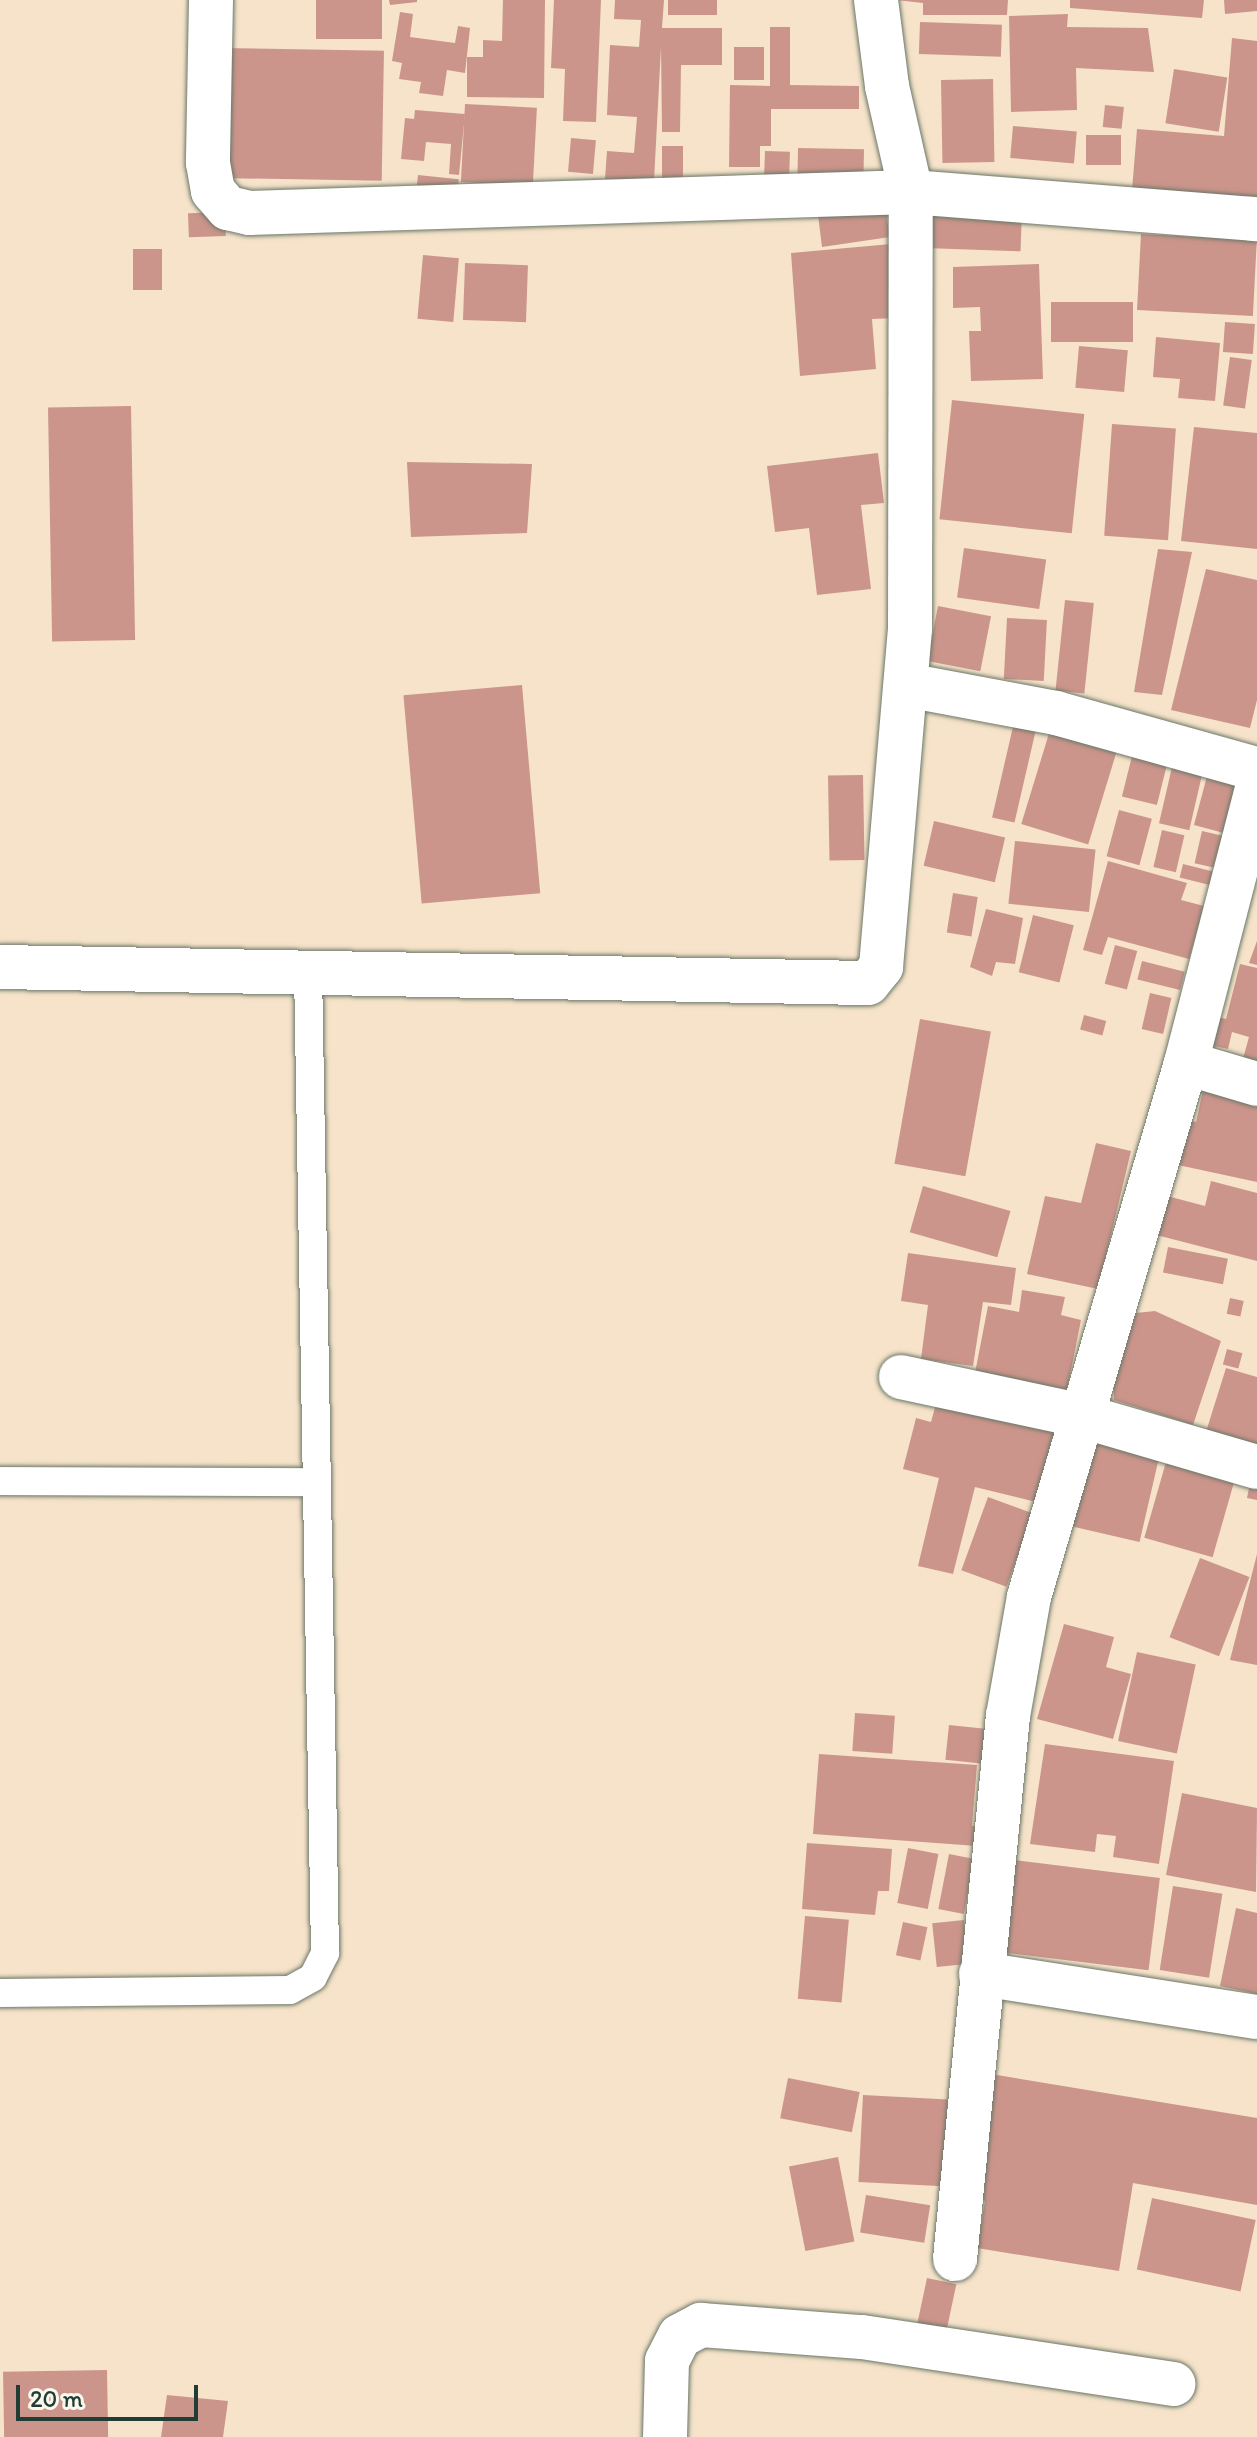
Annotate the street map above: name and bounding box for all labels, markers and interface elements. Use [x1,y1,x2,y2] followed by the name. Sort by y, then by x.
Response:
[20,2369,202,2419] scale bar
[30,2384,83,2413] text: 20 m

